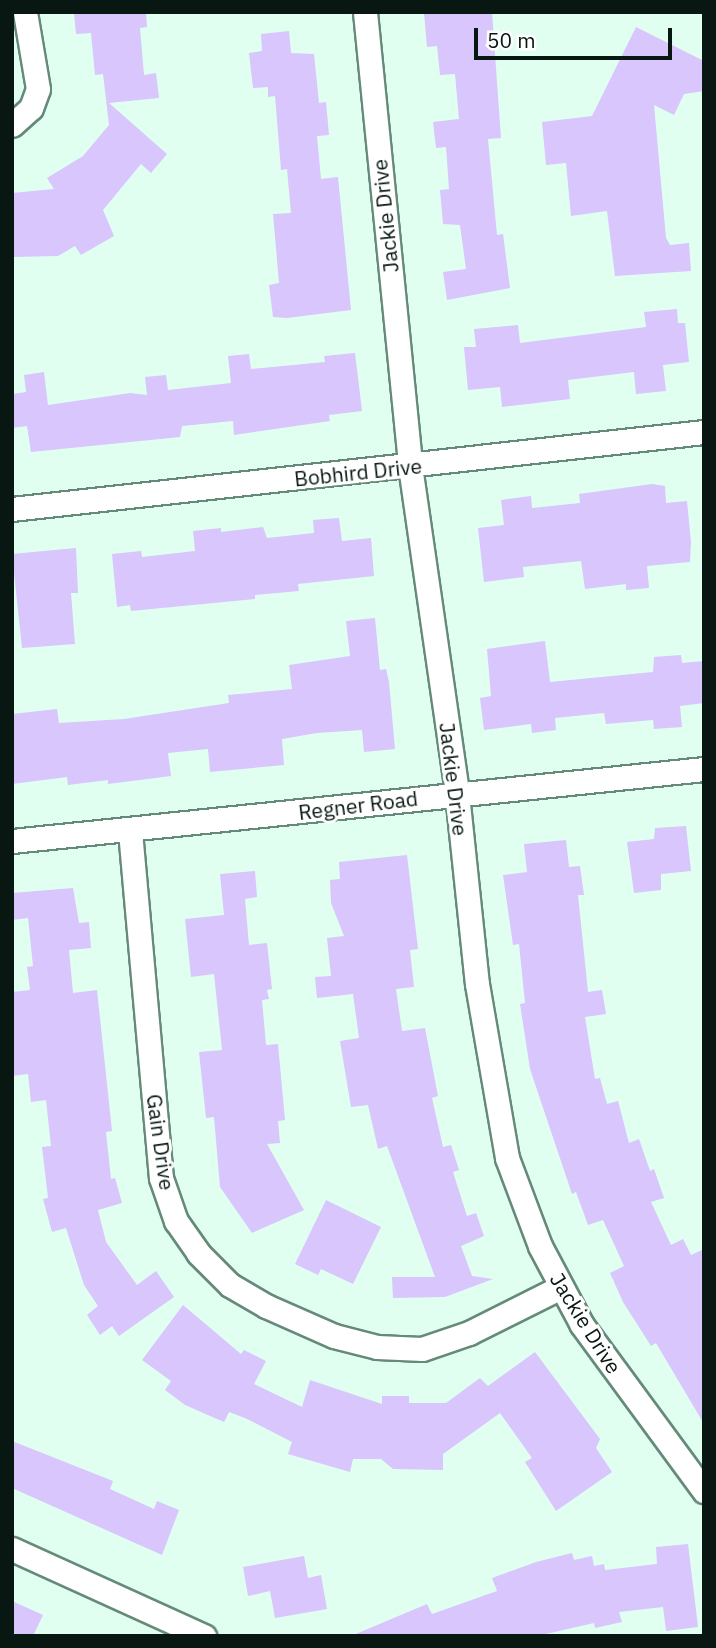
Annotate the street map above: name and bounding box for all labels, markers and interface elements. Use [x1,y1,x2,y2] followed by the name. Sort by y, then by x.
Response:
[478,14,676,58] scale bar
[487,26,536,54] text: 50 m
[367,158,403,274] street label: Jackie Drive
[293,453,423,491] street label: Bobhird Drive
[435,721,473,837] street label: Jackie Drive
[297,785,419,825] street label: Regner Road
[142,1092,180,1192] street label: Gain Drive
[545,1268,627,1378] street label: Jackie Drive

